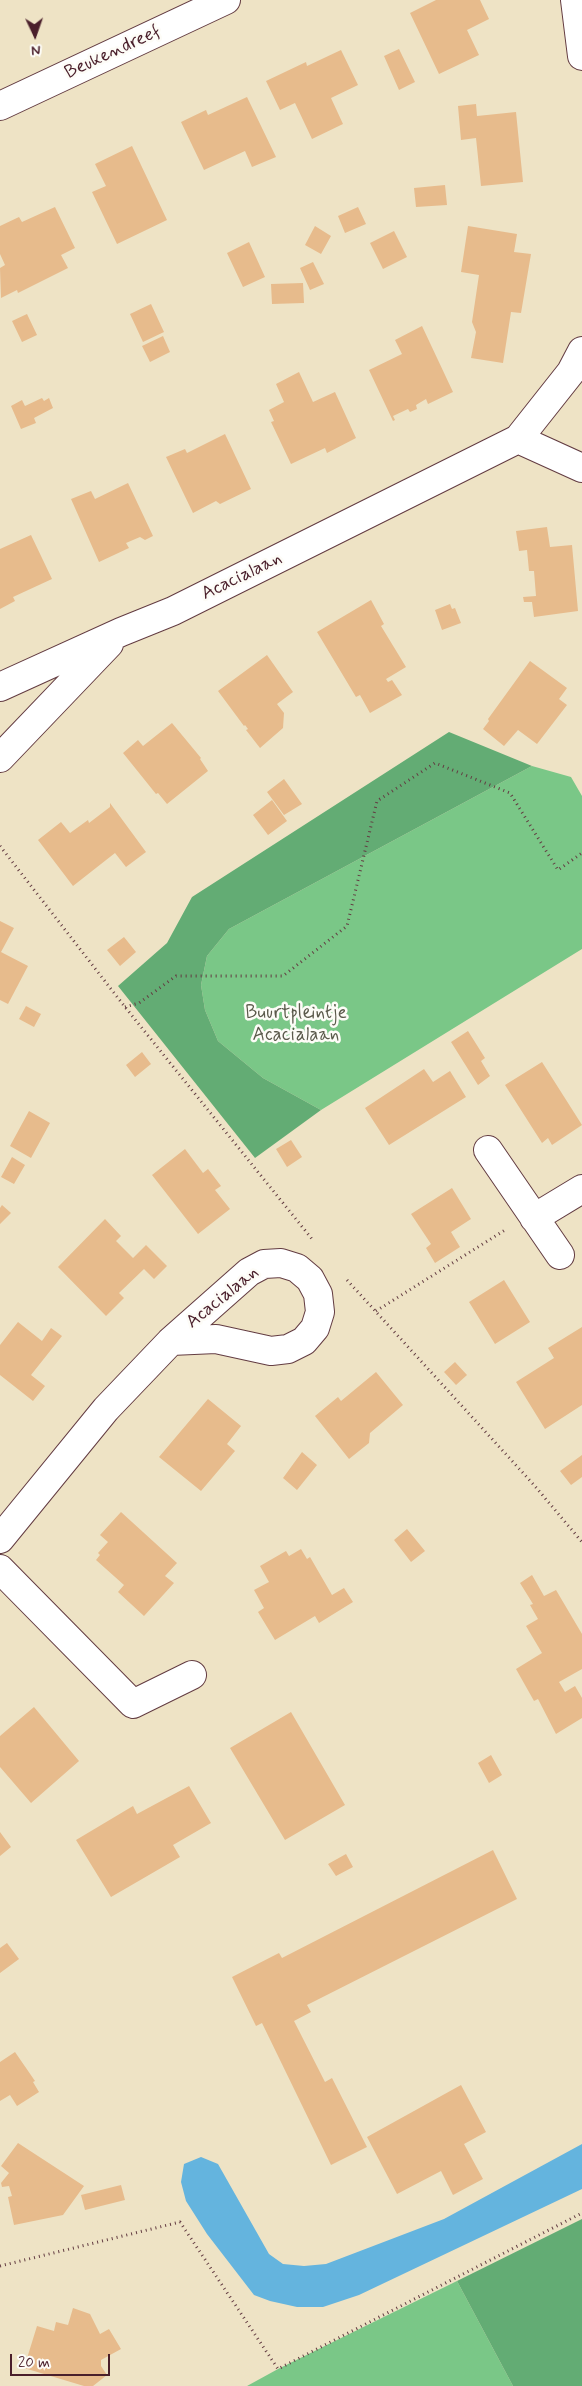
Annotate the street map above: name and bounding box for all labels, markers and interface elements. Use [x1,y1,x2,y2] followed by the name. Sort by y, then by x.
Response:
[10,10,60,60] north arrow
[61,21,165,85] street label: Beukendreef
[31,41,41,59] text: N
[198,548,286,606] street label: Acacialaan
[245,1003,347,1047] park label: Buurtpleintje Acacialaan
[182,1262,264,1334] street label: Acacialaan
[12,2344,112,2376] scale bar
[18,2353,50,2373] text: 20 m

